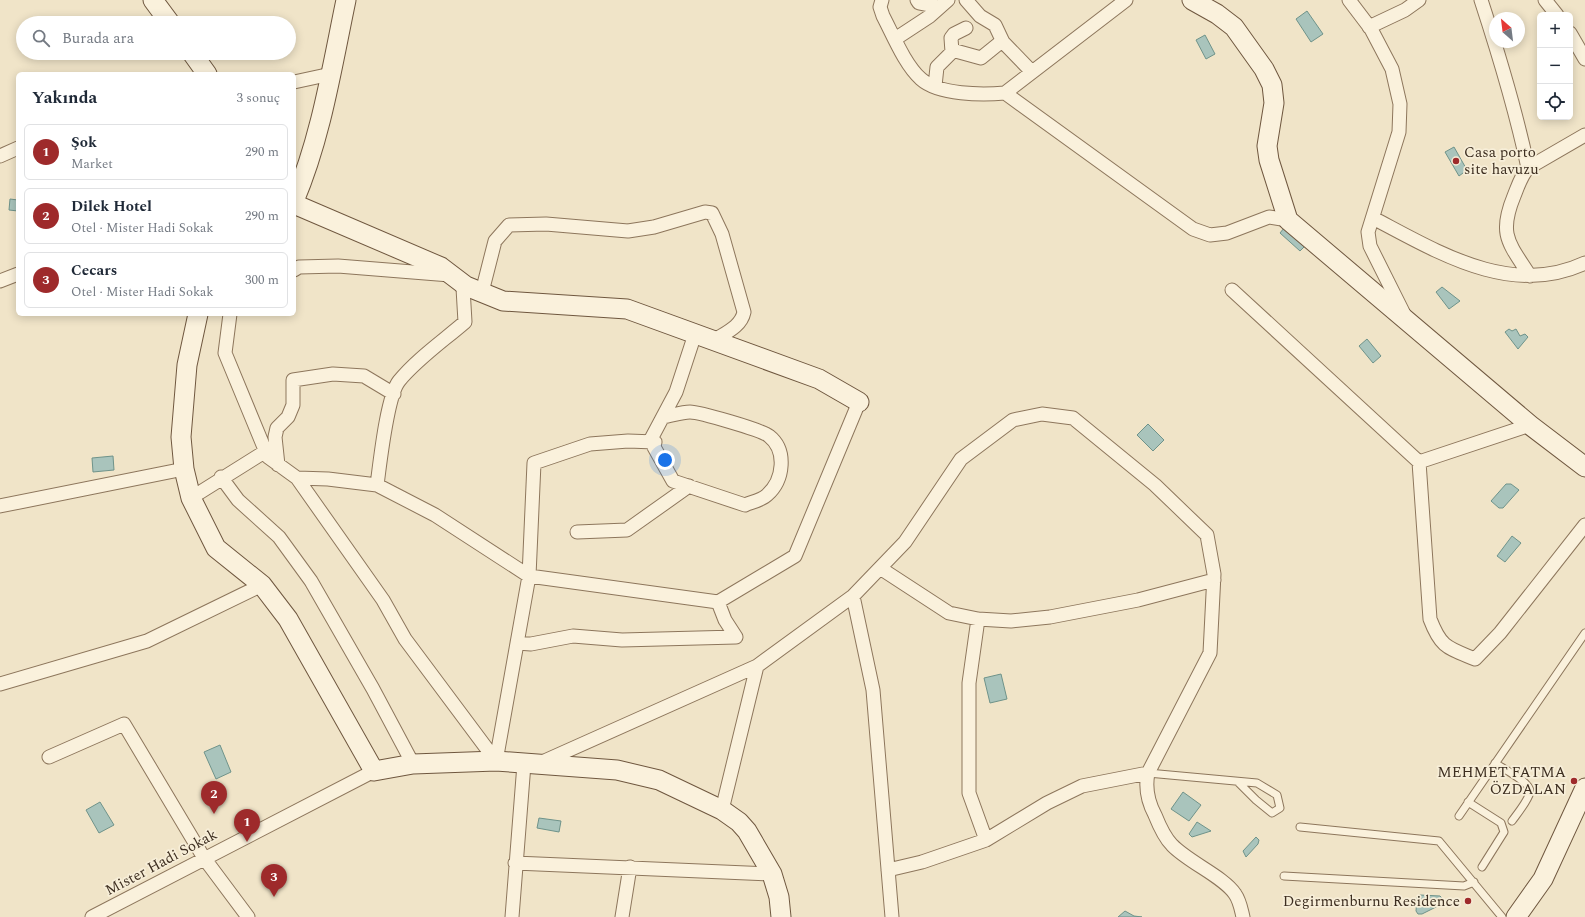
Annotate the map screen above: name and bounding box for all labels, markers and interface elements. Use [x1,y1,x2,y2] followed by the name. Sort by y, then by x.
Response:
[1489,12,1525,48] north arrow
[1537,12,1573,120] map controls
[1537,12,1573,48] button: +
[16,16,296,60] search box
[30,27,52,49] icon: search
[62,27,134,50] text: Burada ara
[1537,48,1573,84] button: −
[1537,84,1573,120] button: locate
[32,85,97,111] text: Yakında
[237,88,280,108] text: 3 sonuç
[71,131,97,154] text: Şok
[1464,141,1539,181] place label: Casa porto site havuzu
[42,142,50,162] text: 1
[245,142,279,162] text: 290 m
[71,154,113,174] text: Market
[1451,156,1461,166] marker: Casa porto site havuzu
[71,195,152,218] text: Dilek Hotel
[42,206,50,226] text: 2
[245,206,279,226] text: 290 m
[71,218,214,238] text: Otel · Mister Hadi Sokak
[71,259,117,282] text: Cecars
[42,270,50,290] text: 3
[245,270,279,290] text: 300 m
[71,282,214,302] text: Otel · Mister Hadi Sokak
[655,450,675,470] your location
[1437,761,1566,801] place label: MEHMET FATMA ÖZDALAN
[1569,776,1579,786] marker: MEHMET FATMA ÖZDALAN
[201,781,227,814] pin: 2
[234,809,260,842] pin: 1
[101,823,221,902] street label: Mister Hadi Sokak
[261,864,287,897] pin: 3
[1283,890,1460,913] place label: Degirmenburnu Residence
[1463,896,1473,906] marker: Degirmenburnu Residence

